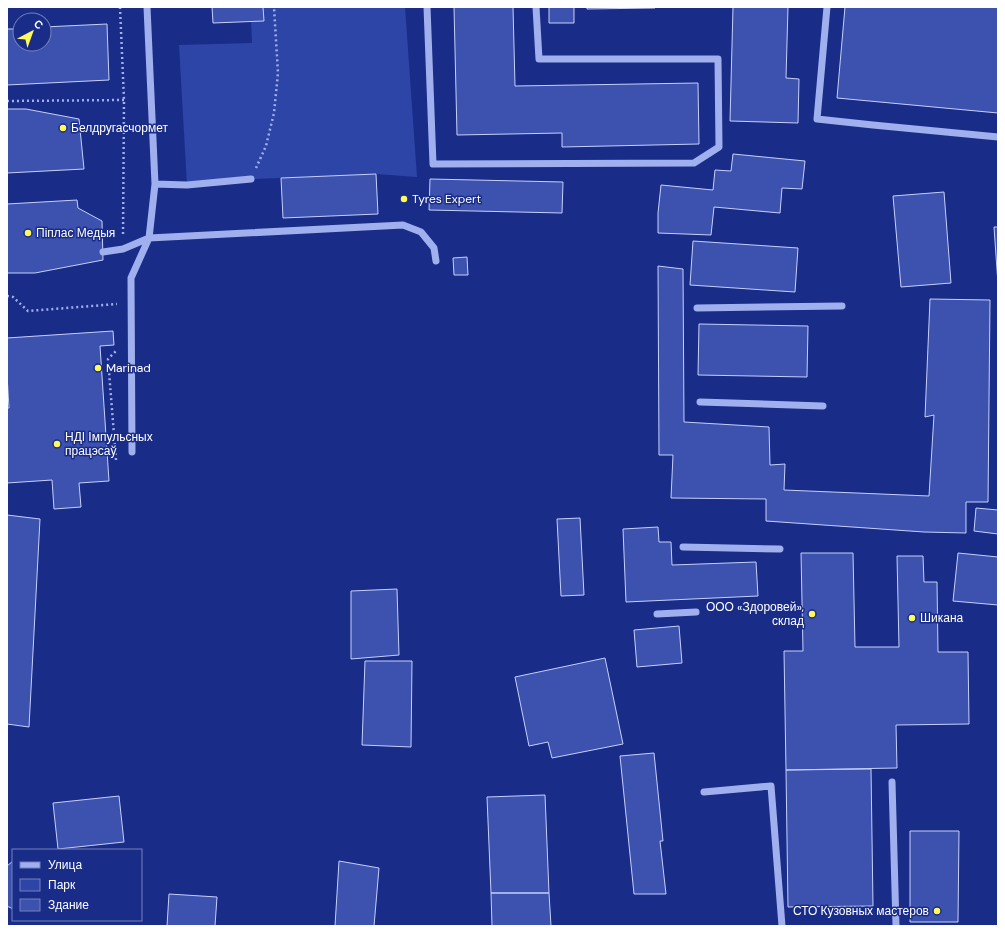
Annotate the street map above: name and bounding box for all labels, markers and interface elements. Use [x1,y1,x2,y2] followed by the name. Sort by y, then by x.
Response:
[12,12,52,52] north arrow
[31,17,46,32] text: С
[71,120,168,136] place label: Белдругасчормет
[58,123,68,133] marker: Белдругасчормет
[412,191,482,207] place label: Tyres Expert
[399,194,409,204] marker: Tyres Expert
[36,225,115,241] place label: Піплас Медыя
[23,228,33,238] marker: Піплас Медыя
[106,360,151,376] place label: Marinad
[93,363,103,373] marker: Marinad
[65,429,153,459] place label: НДІ Імпульсных працэсаў
[52,439,62,449] marker: НДІ Імпульсных працэсаў
[706,599,804,629] place label: ООО «Здоровей», склад
[807,609,817,619] marker: ООО «Здоровей», склад
[920,610,964,626] place label: Шикана
[907,613,917,623] marker: Шикана
[12,849,142,921] legend
[48,857,82,873] text: Улица
[48,877,76,893] text: Парк
[48,897,89,913] text: Здание
[793,903,929,919] place label: СТО Кузовных мастеров
[932,906,942,916] marker: СТО Кузовных мастеров

